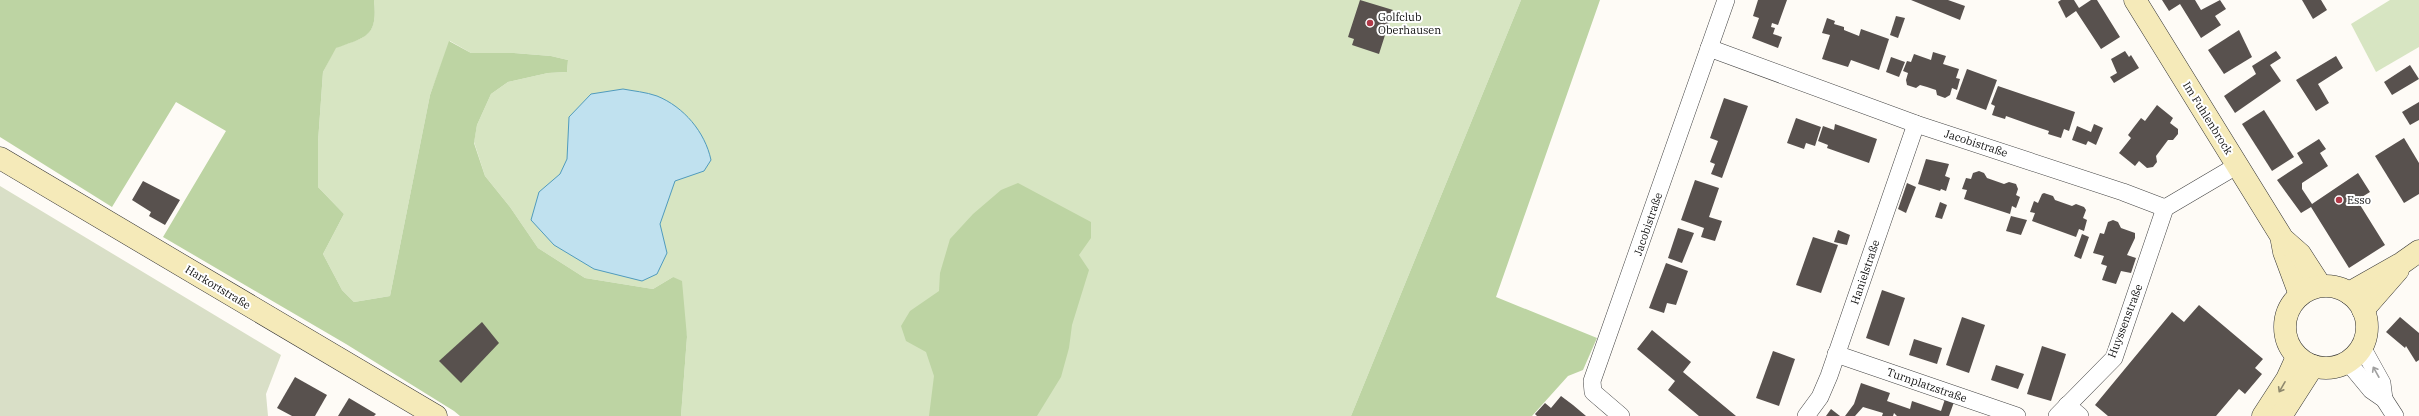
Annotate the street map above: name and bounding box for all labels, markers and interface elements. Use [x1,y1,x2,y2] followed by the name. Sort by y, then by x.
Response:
[1378,10,1441,37] place label: Golfclub Oberhausen
[1365,18,1375,28] marker: Golfclub Oberhausen
[2180,79,2236,157] street label: Im Fuhlenbrock
[1943,126,2010,160] street label: Jacobistraße
[1631,191,1665,257] street label: Jacobistraße
[2347,193,2371,207] place label: Esso
[2334,195,2344,205] marker: Esso
[1847,238,1883,306] street label: Hanielstraße
[183,262,253,312] street label: Harkortstraße
[2105,282,2146,360] street label: Huyssenstraße
[1885,365,1969,405] street label: Turnplatzstraße
[2371,366,2379,378] one-way arrow
[2277,381,2285,393] one-way arrow

